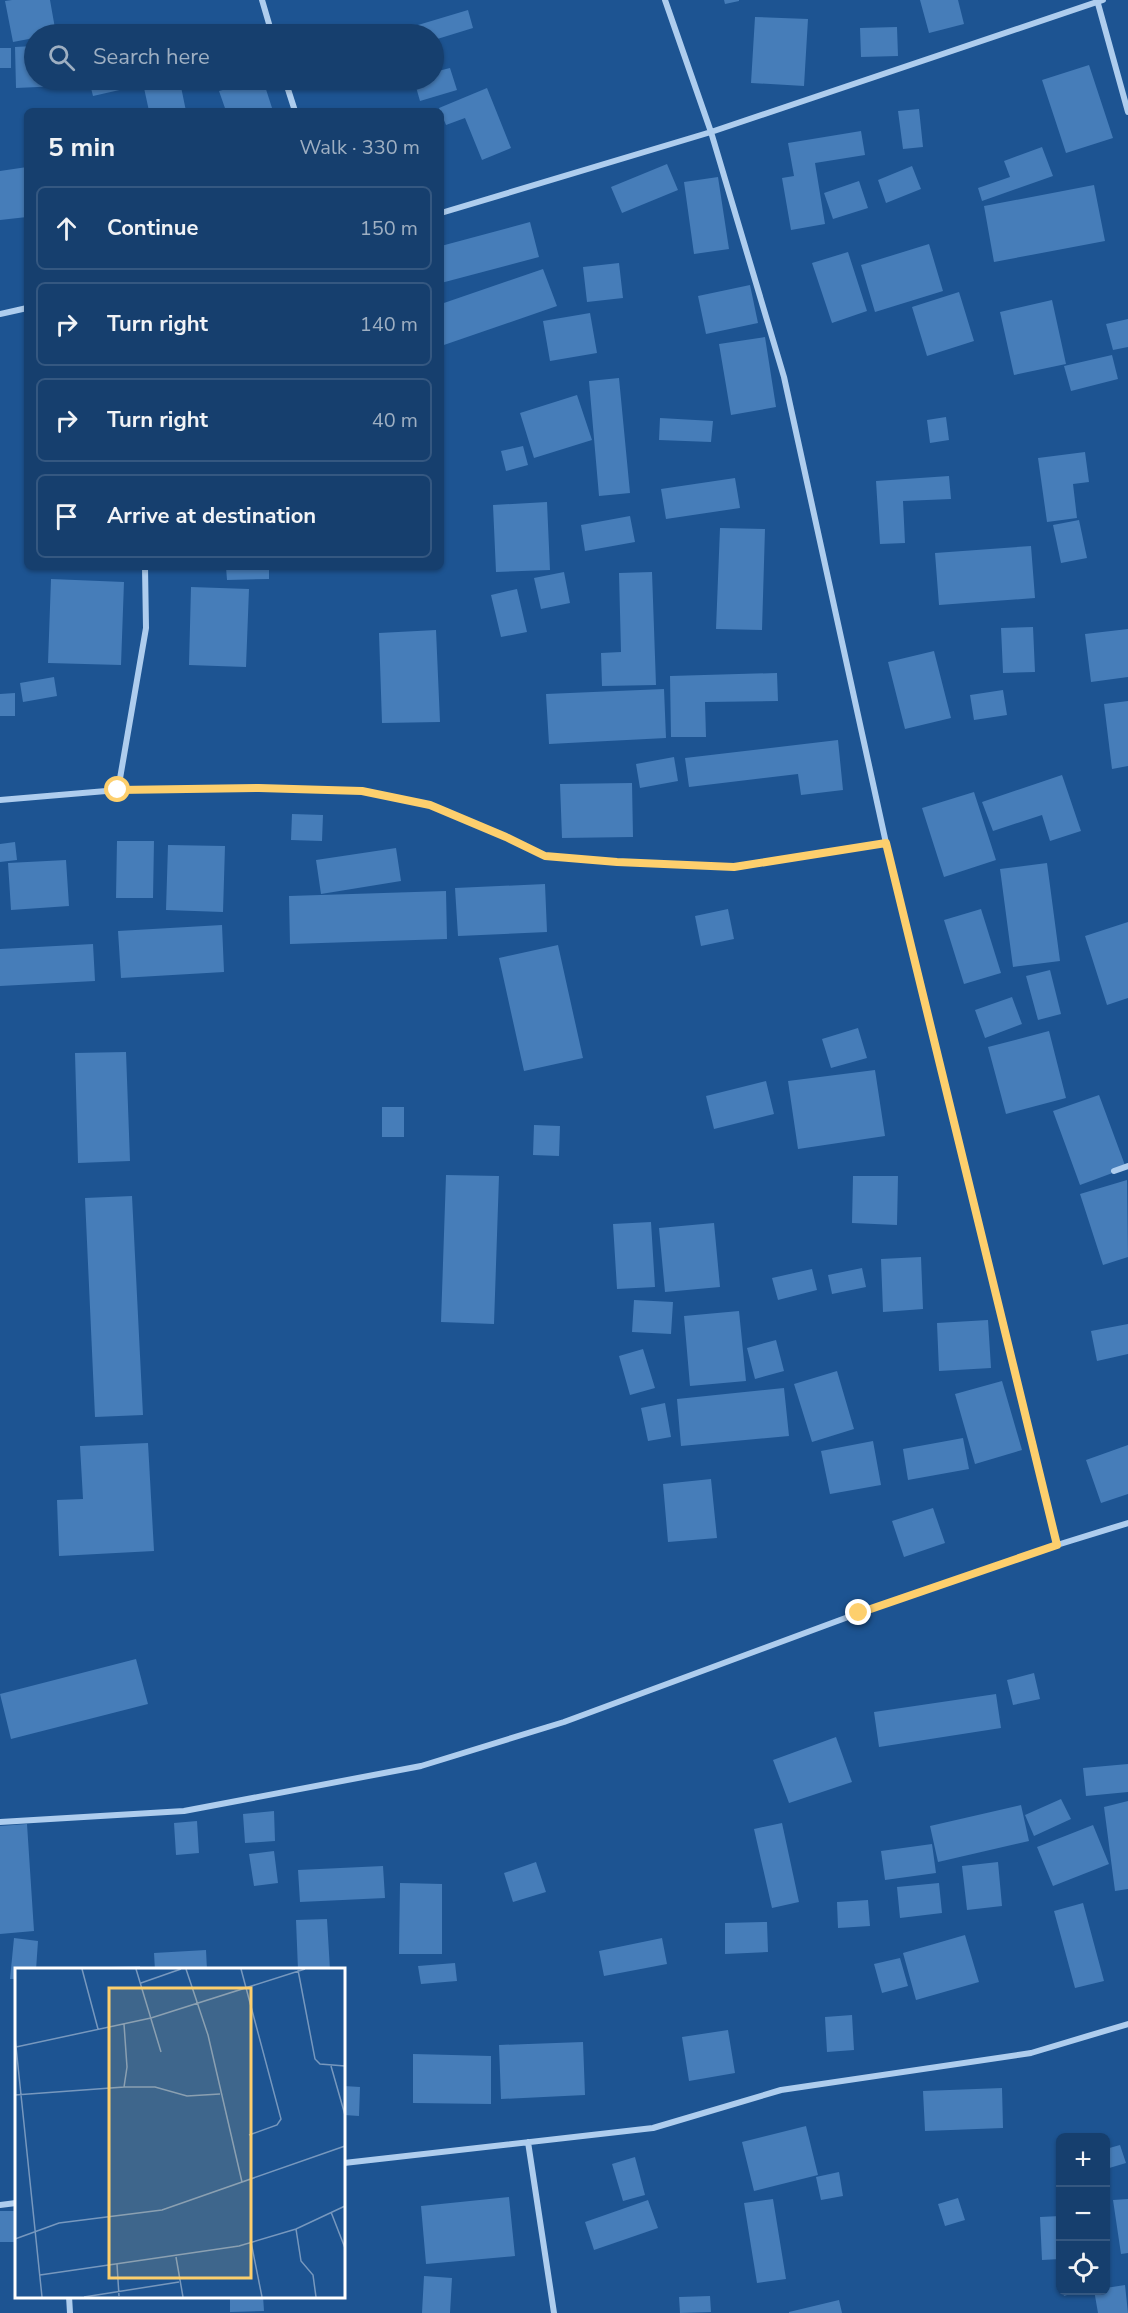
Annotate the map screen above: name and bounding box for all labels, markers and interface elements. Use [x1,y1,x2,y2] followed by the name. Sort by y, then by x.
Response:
[24,24,444,90] search box
[45,41,78,74] icon: search
[93,42,210,72] text: Search here
[48,130,115,165] text: 5 min
[300,134,420,161] text: Walk · 330 m
[50,212,83,245] icon: ahead
[107,213,198,243] text: Continue
[360,215,418,242] text: 150 m
[50,308,83,341] icon: right
[107,309,208,339] text: Turn right
[360,311,418,338] text: 140 m
[50,404,83,437] icon: right
[107,405,208,435] text: Turn right
[372,407,418,434] text: 40 m
[50,500,83,533] icon: arrive
[107,501,316,531] text: Arrive at destination
[104,776,130,802] route start
[845,1599,871,1625] route end
[15,1968,345,2298] inset map
[1056,2133,1110,2295] map controls
[1056,2133,1110,2187] button: +
[1056,2187,1110,2241] button: −
[1056,2241,1110,2295] button: locate

